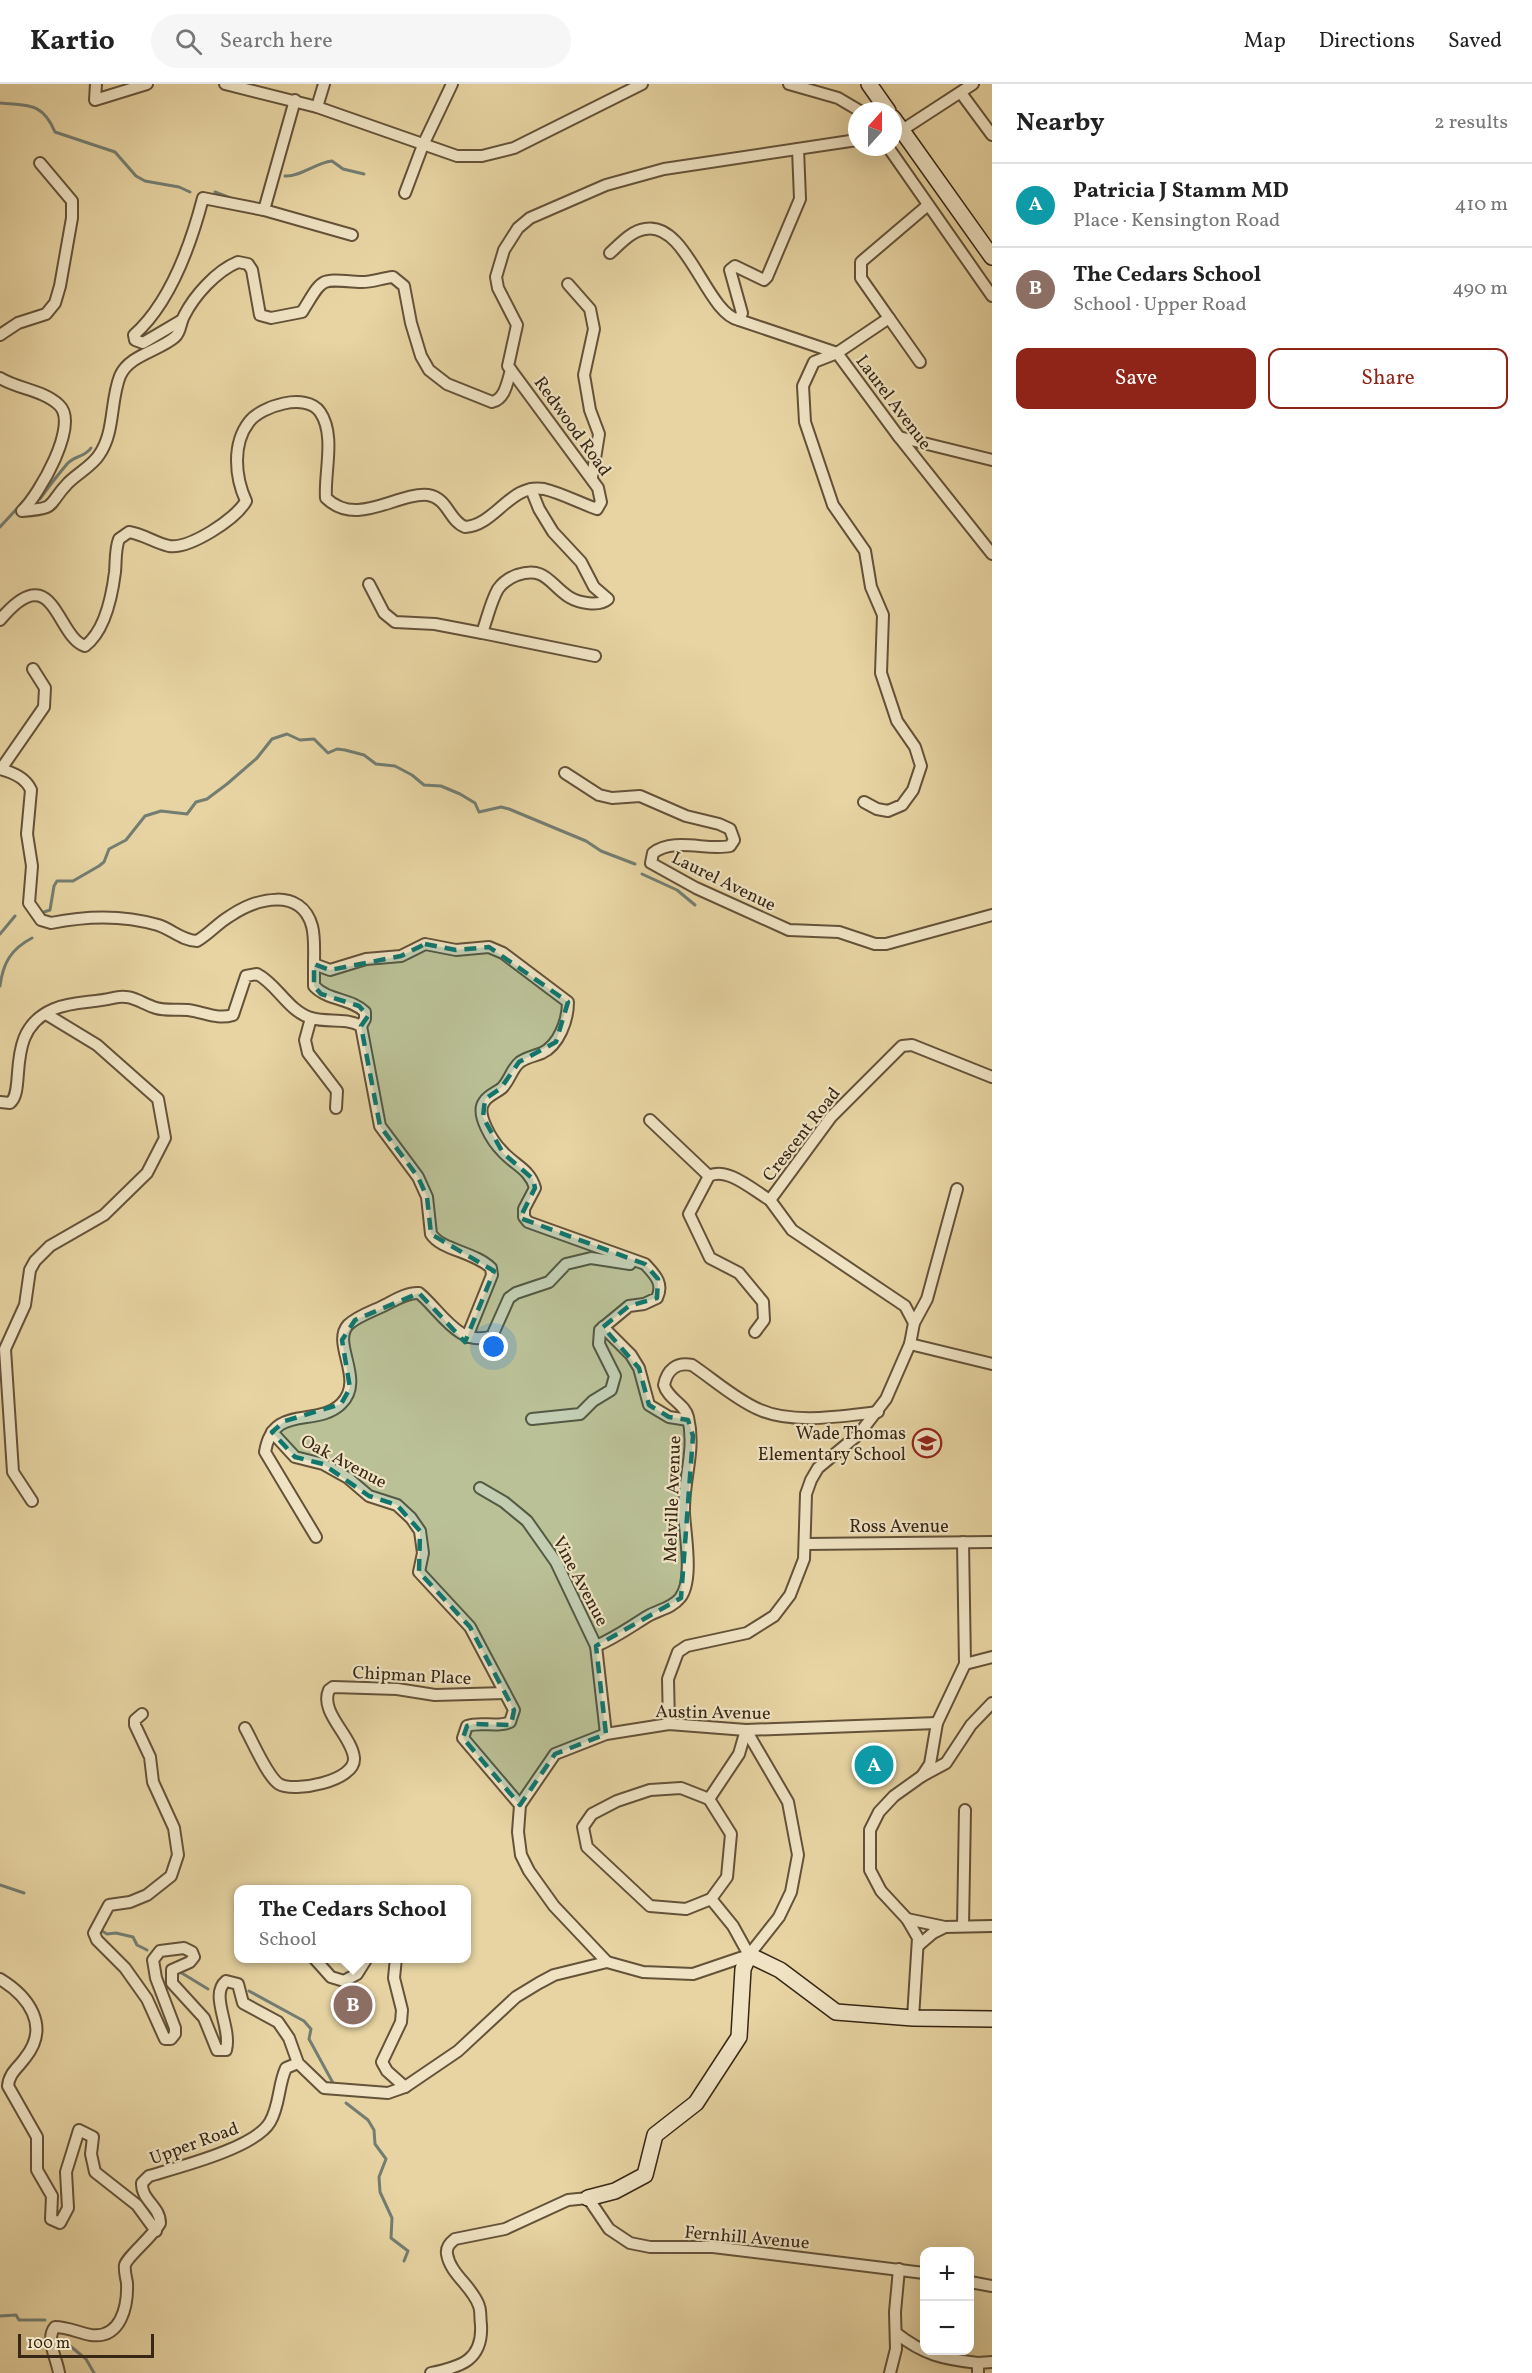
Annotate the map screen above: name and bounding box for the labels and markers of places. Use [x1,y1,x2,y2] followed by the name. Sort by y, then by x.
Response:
[758,1422,906,1468] place label: Wade Thomas Elementary School
[911,1427,943,1459] school or university icon: Wade Thomas Elementary School
[854,1742,894,1788] pin: A
[334,1982,372,2028] pin: B

